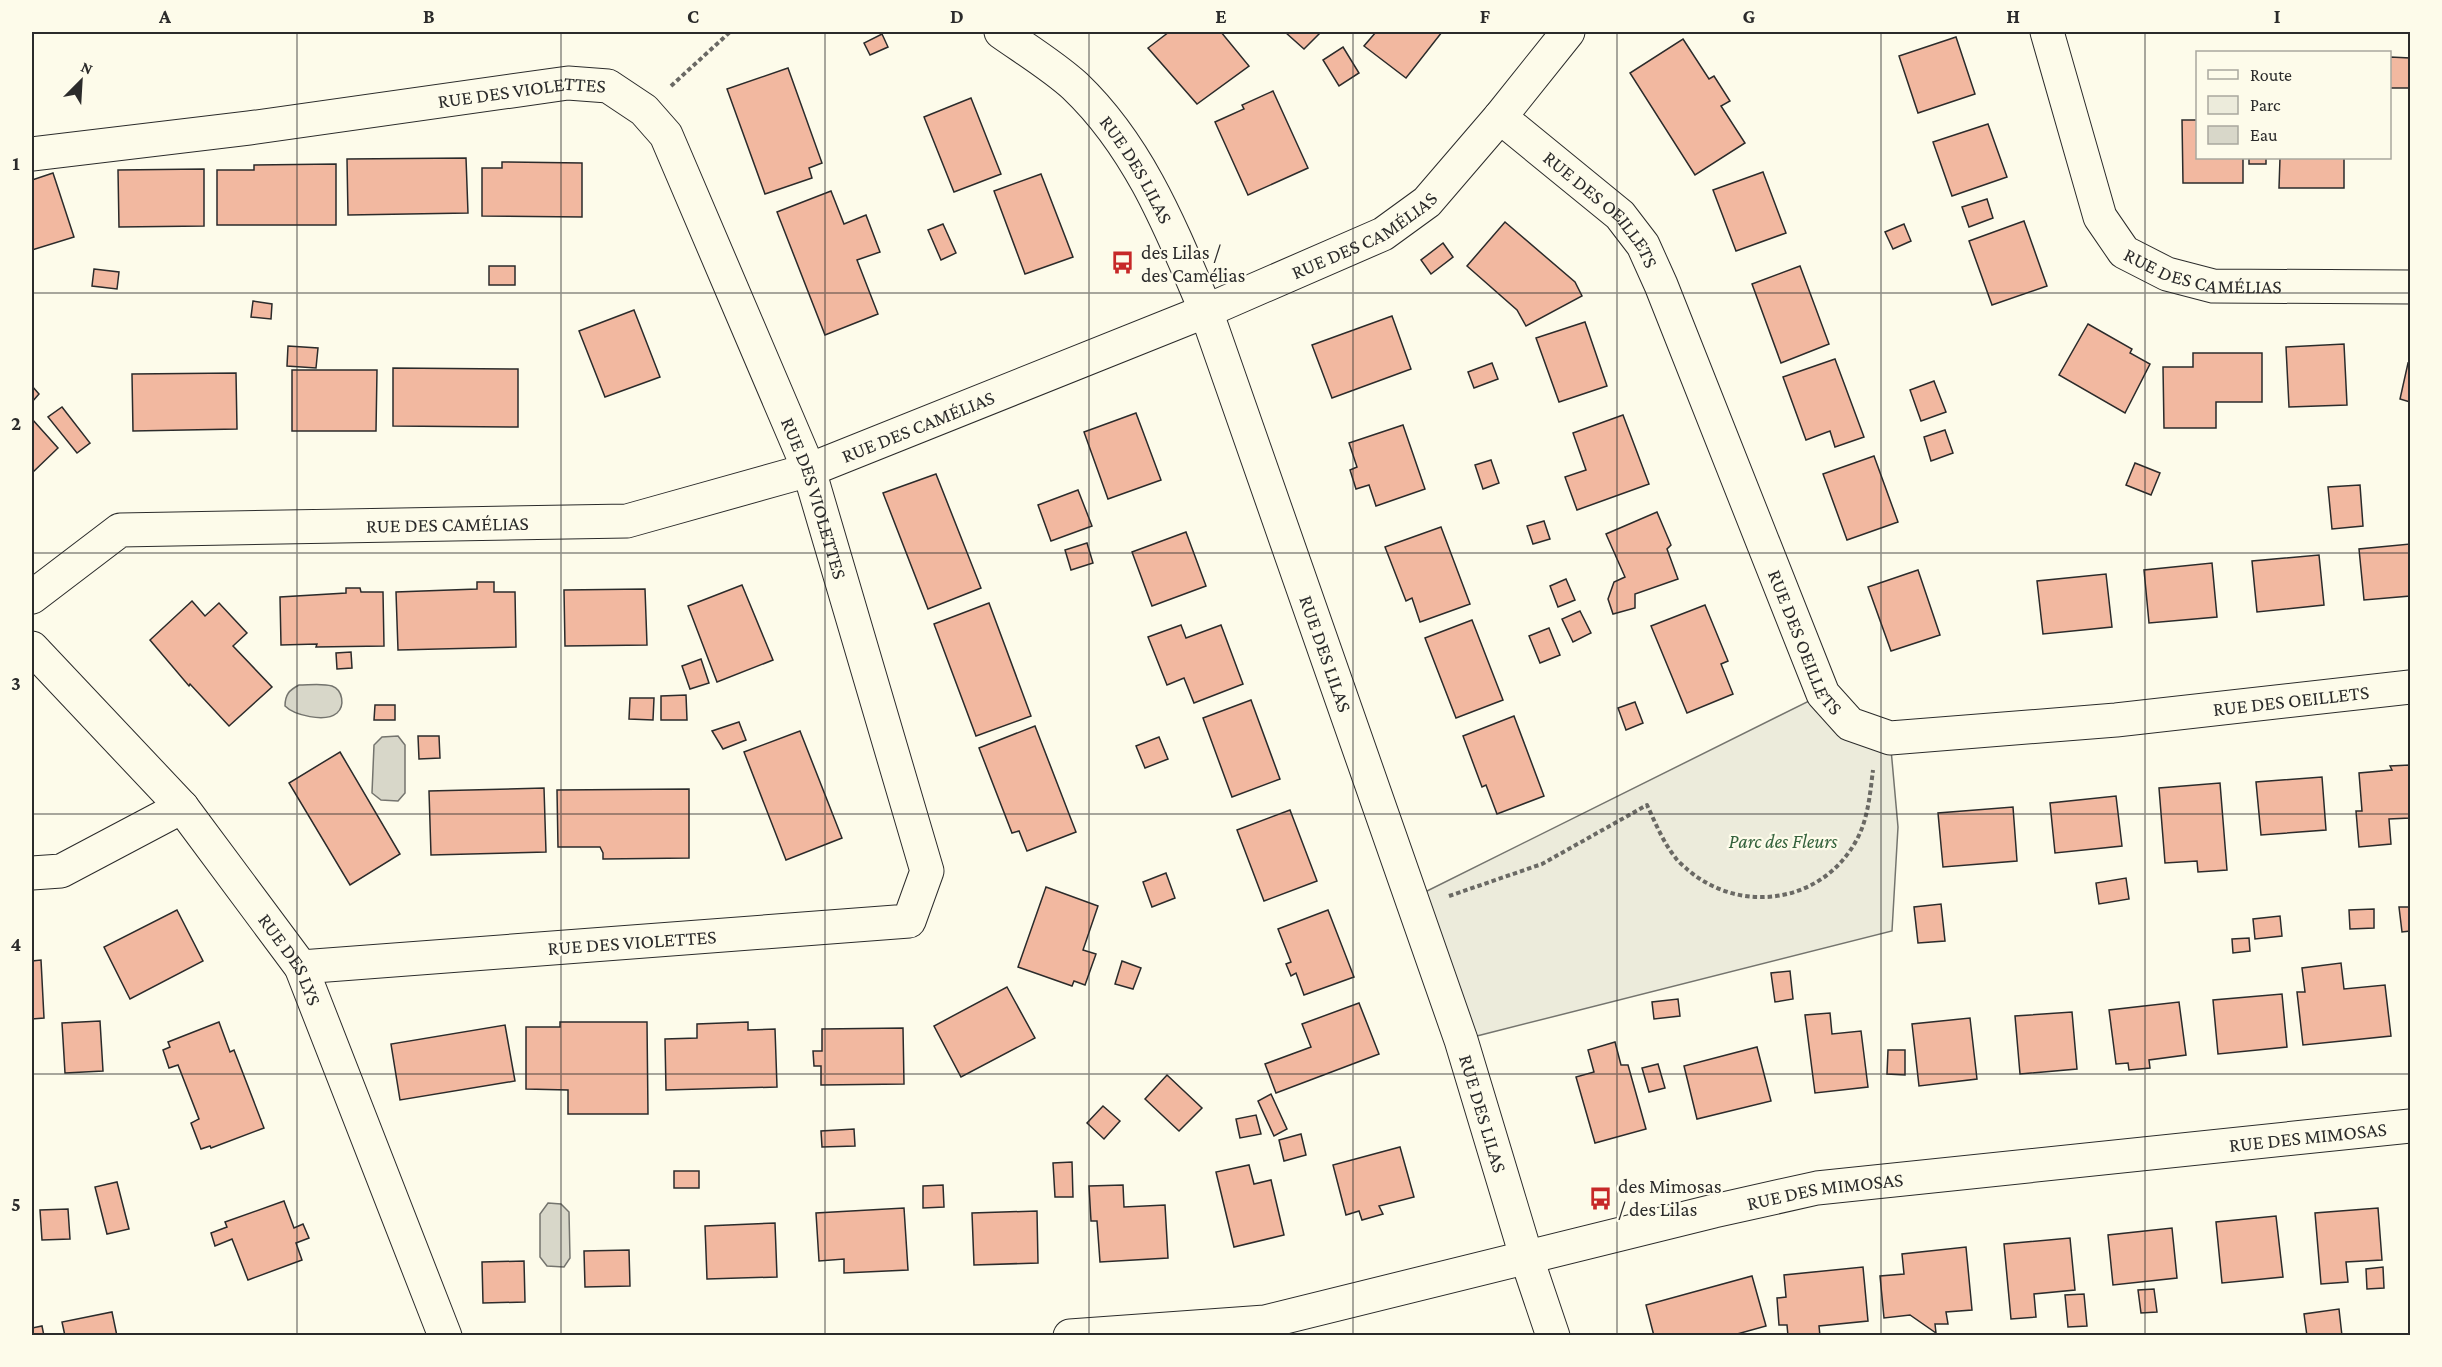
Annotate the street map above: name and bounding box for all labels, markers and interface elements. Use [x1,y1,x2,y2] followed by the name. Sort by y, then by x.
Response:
[158,5,172,27] text: A
[423,5,435,27] text: B
[687,5,699,27] text: C
[950,5,964,27] text: D
[1215,5,1227,27] text: E
[1480,5,1491,27] text: F
[1743,5,1756,27] text: G
[2006,5,2020,27] text: H
[2274,5,2281,27] text: I
[51,51,111,111] north arrow
[2196,51,2391,159] legend
[78,58,95,78] text: N
[2250,65,2292,85] text: Route
[436,72,607,112] street label: RUE DES VIOLETTES
[2250,95,2281,115] text: Parc
[1096,111,1177,227] street label: RUE DES LILAS
[2250,125,2278,145] text: Eau
[1539,146,1663,271] street label: RUE DES OEILLETS
[12,152,20,174] text: 1
[1288,188,1442,283] street label: RUE DES CAMÉLIAS
[1141,241,1245,286] place label: des Lilas / des Camélias
[2121,243,2282,298] street label: RUE DES CAMÉLIAS
[1110,250,1136,276] bus stop icon: des Lilas / des Camélias
[838,386,998,467] street label: RUE DES CAMÉLIAS
[11,412,21,434] text: 2
[777,414,851,582] street label: RUE DES VIOLETTES
[366,512,529,537] street label: RUE DES CAMÉLIAS
[1764,566,1847,719] street label: RUE DES OEILLETS
[1295,592,1356,715] street label: RUE DES LILAS
[11,672,21,694] text: 3
[2212,681,2370,720] street label: RUE DES OEILLETS
[1729,830,1838,852] park label: Parc des Fleurs
[254,909,326,1008] street label: RUE DES LYS
[547,925,717,959] street label: RUE DES VIOLETTES
[11,933,22,955] text: 4
[1455,1052,1511,1175] street label: RUE DES LILAS
[2228,1118,2388,1156] street label: RUE DES MIMOSAS
[1745,1168,1904,1214] street label: RUE DES MIMOSAS
[1618,1175,1722,1220] place label: des Mimosas / des Lilas
[1587,1185,1613,1211] bus stop icon: des Mimosas / des Lilas
[11,1193,21,1215] text: 5

